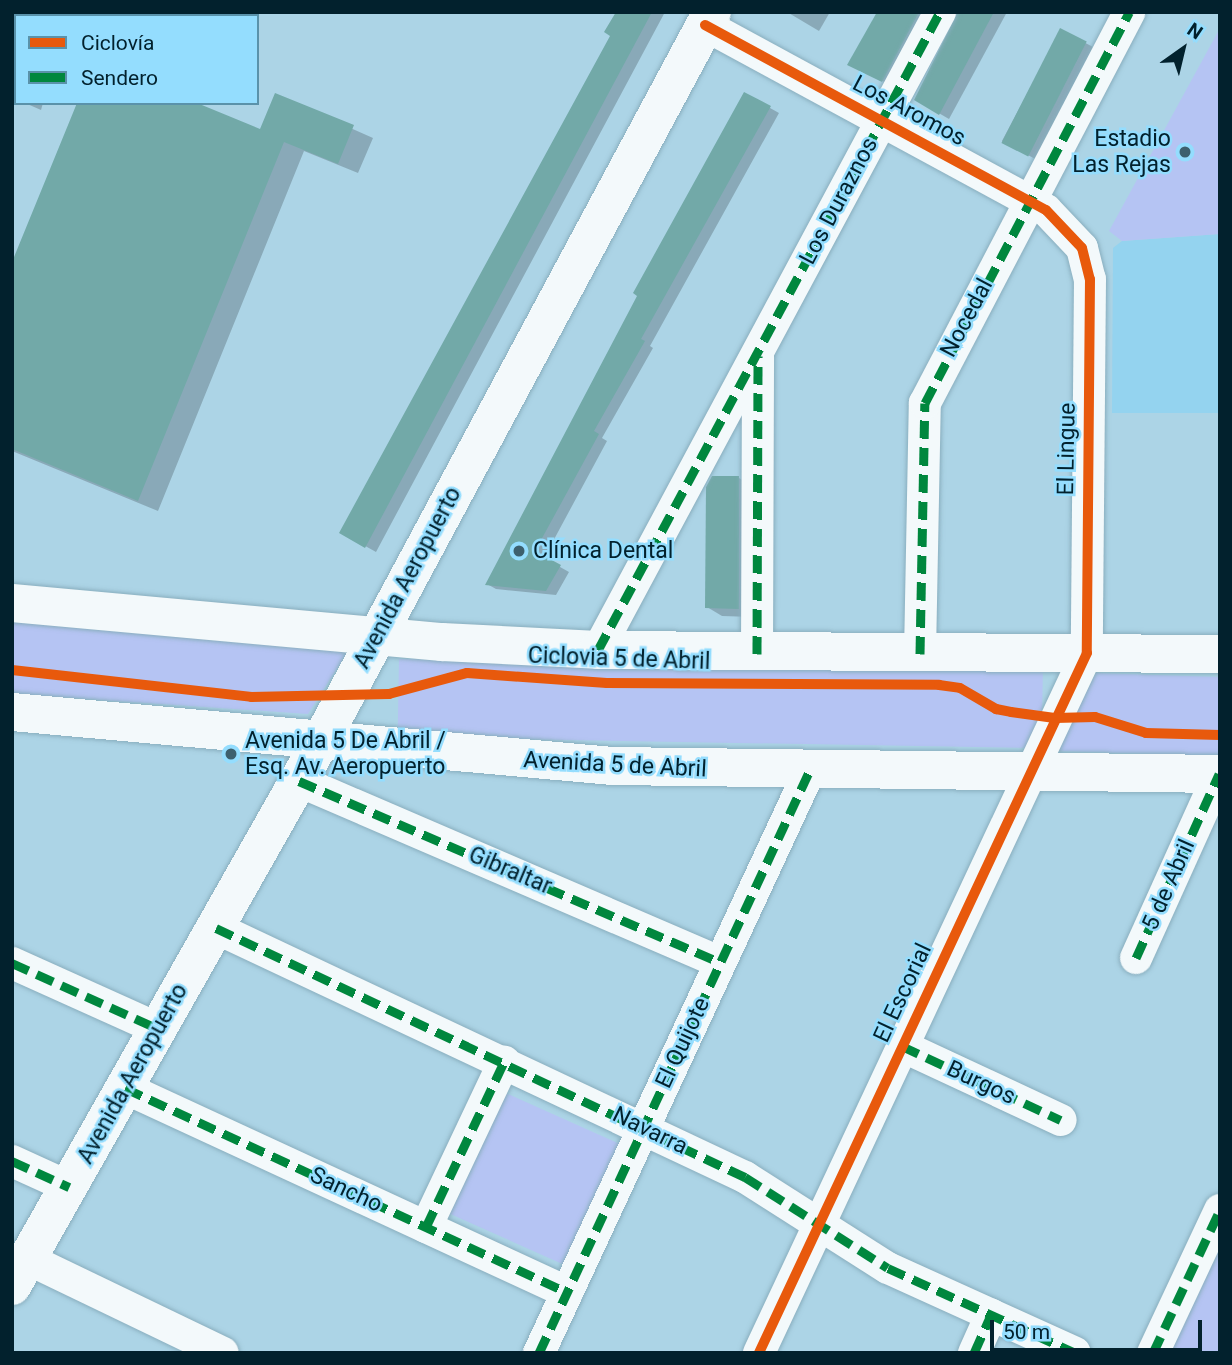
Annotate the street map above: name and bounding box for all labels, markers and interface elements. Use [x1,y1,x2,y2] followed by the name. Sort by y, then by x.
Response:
[14,14,259,105] legend
[1148,14,1218,84] north arrow
[1183,18,1207,44] text: N
[81,31,155,55] text: Ciclovía
[81,66,158,90] text: Sendero
[848,70,970,152] street label: Los Aromos
[1072,125,1171,179] place label: Estadio Las Rejas
[794,133,884,269] street label: Los Duraznos
[1177,144,1193,160] marker: Estadio Las Rejas
[935,274,999,362] street label: Nocedal
[1052,402,1082,496] street label: El Lingue
[349,483,467,673] street label: Avenida Aeropuerto
[533,537,673,565] place label: Clínica Dental
[511,543,527,559] marker: Clínica Dental
[527,642,711,676] street label: Ciclovia 5 de Abril
[245,727,446,781] place label: Avenida 5 De Abril / Esq. Av. Aeropuerto
[223,746,239,762] marker: Avenida 5 De Abril / Esq. Av. Aeropuerto
[523,746,707,784] street label: Avenida 5 de Abril
[1137,835,1201,935] street label: 5 de Abril
[464,841,556,901] street label: Gibraltar
[868,939,938,1047] street label: El Escorial
[72,979,194,1169] street label: Avenida Aeropuerto
[650,993,716,1093] street label: El Quijote
[942,1055,1020,1111] street label: Burgos
[608,1101,692,1161] street label: Navarra
[305,1161,387,1219] street label: Sancho
[994,1306,1206,1350] scale bar
[1003,1320,1050,1344] text: 50 m

